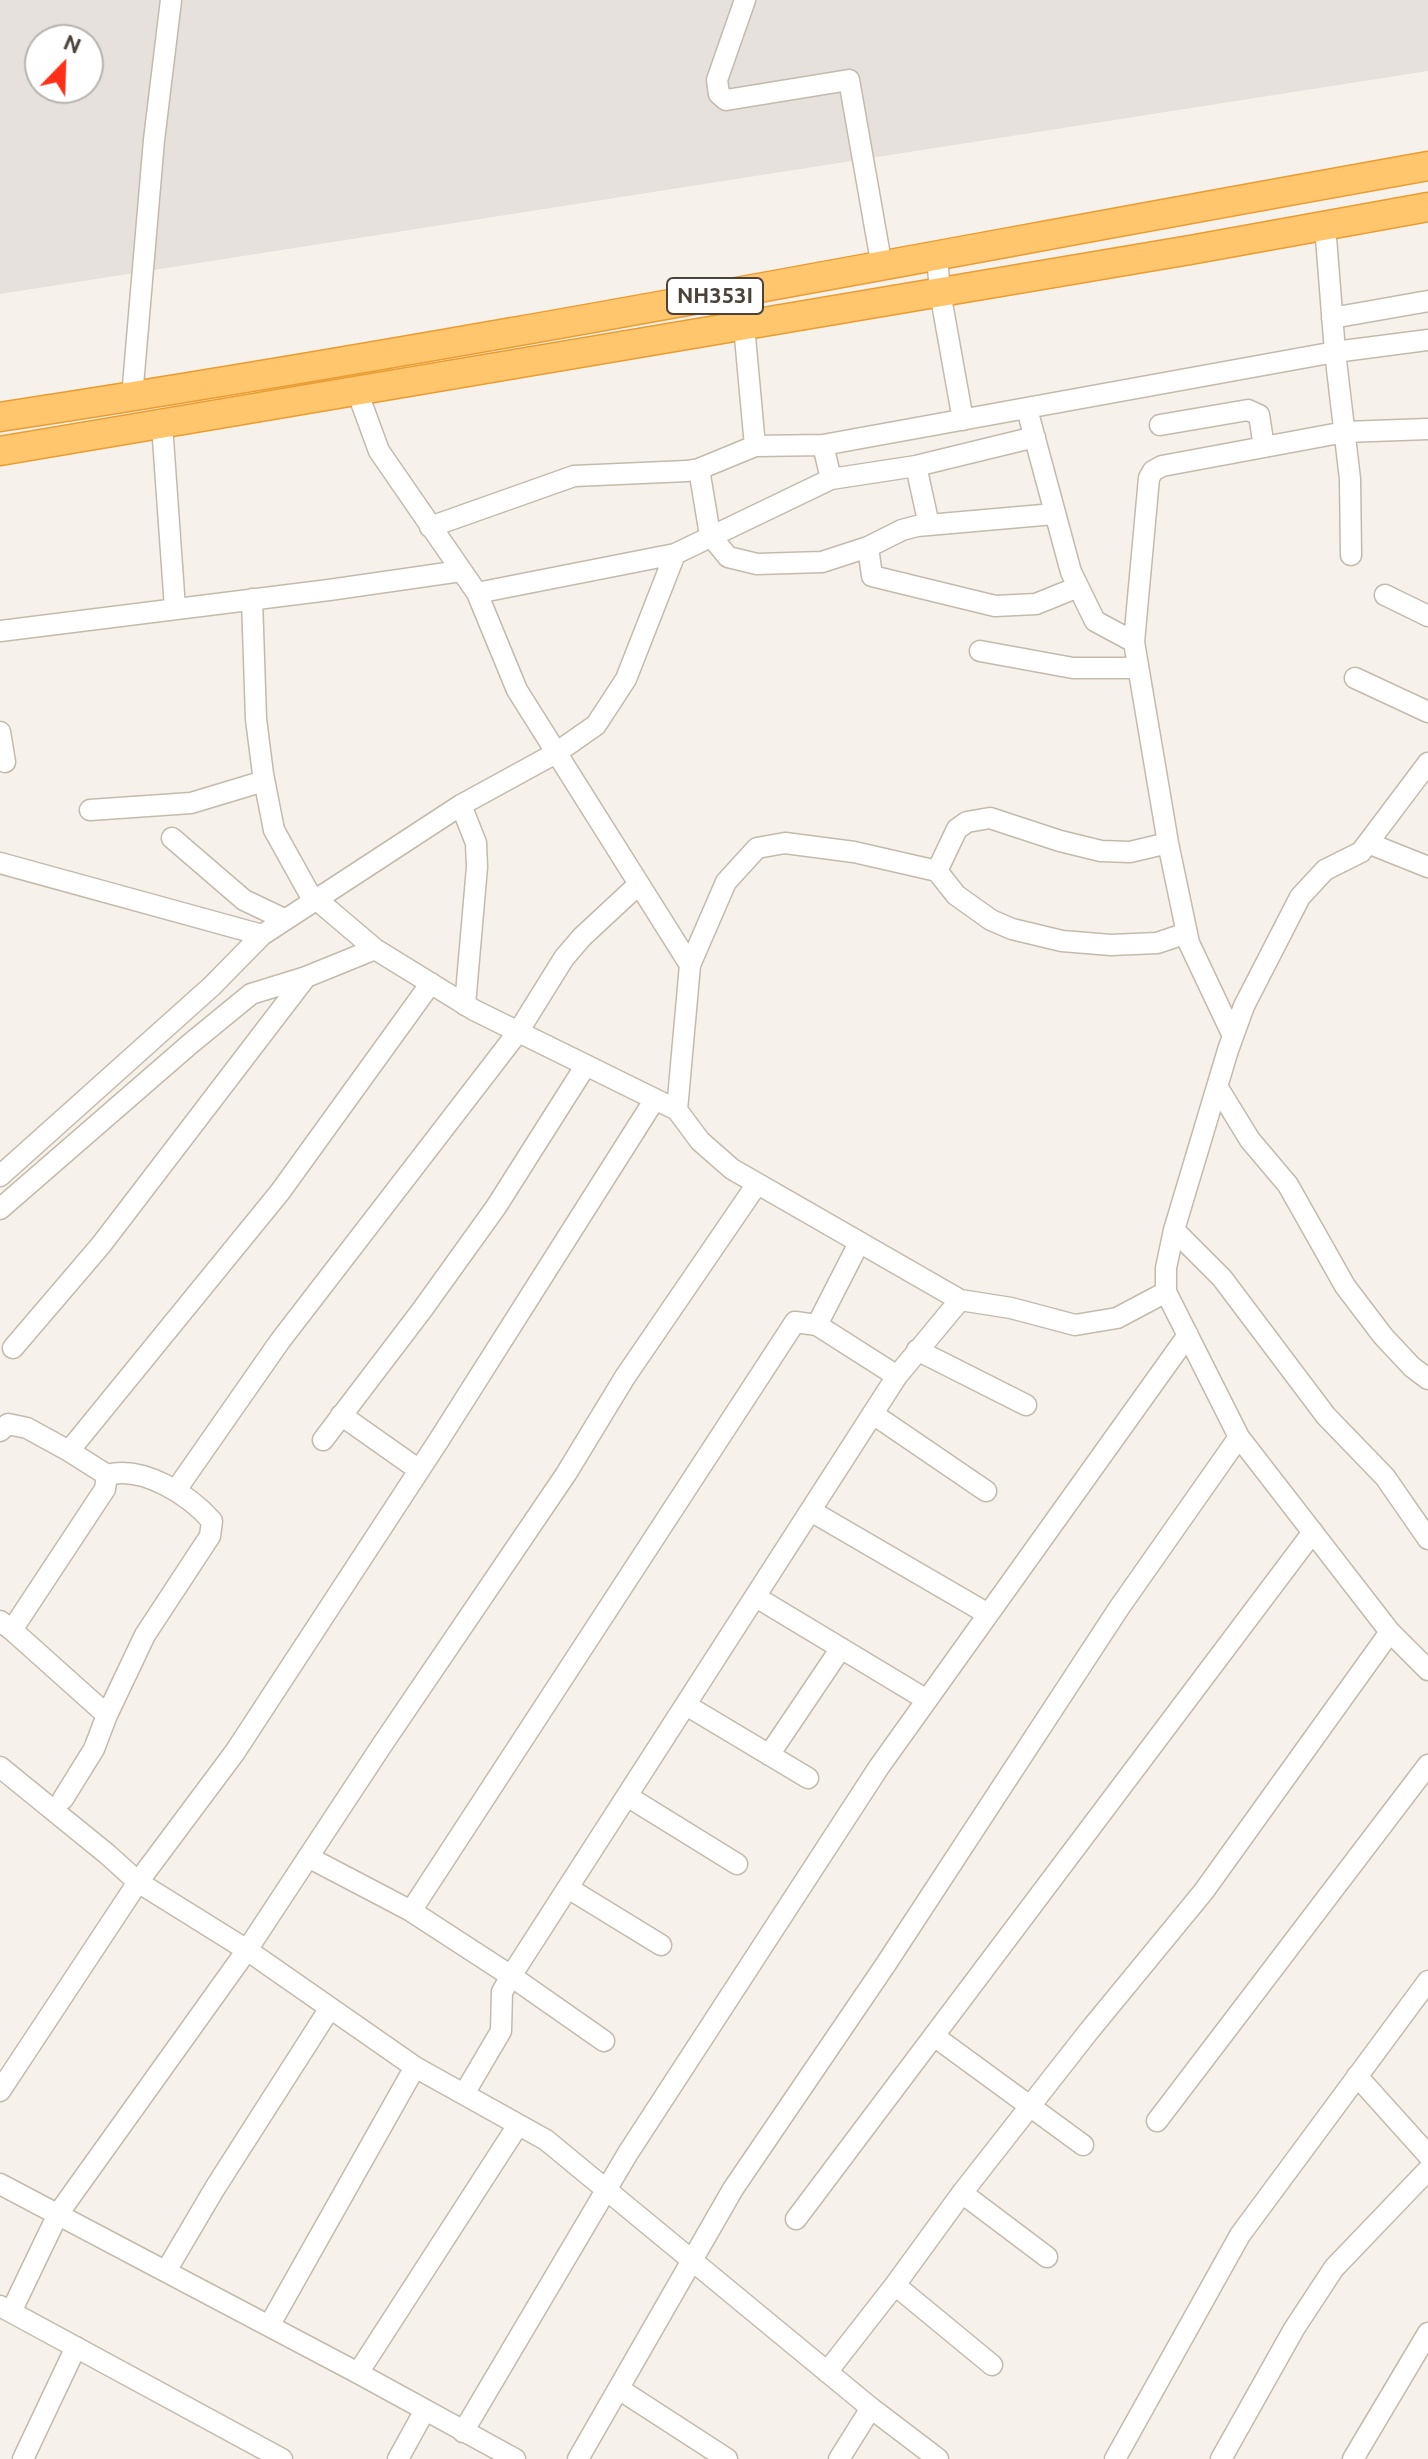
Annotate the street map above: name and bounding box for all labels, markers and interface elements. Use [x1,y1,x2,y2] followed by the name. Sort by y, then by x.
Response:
[24,24,104,104] north arrow
[60,29,85,58] text: N
[667,278,763,314] road number: NH353I

